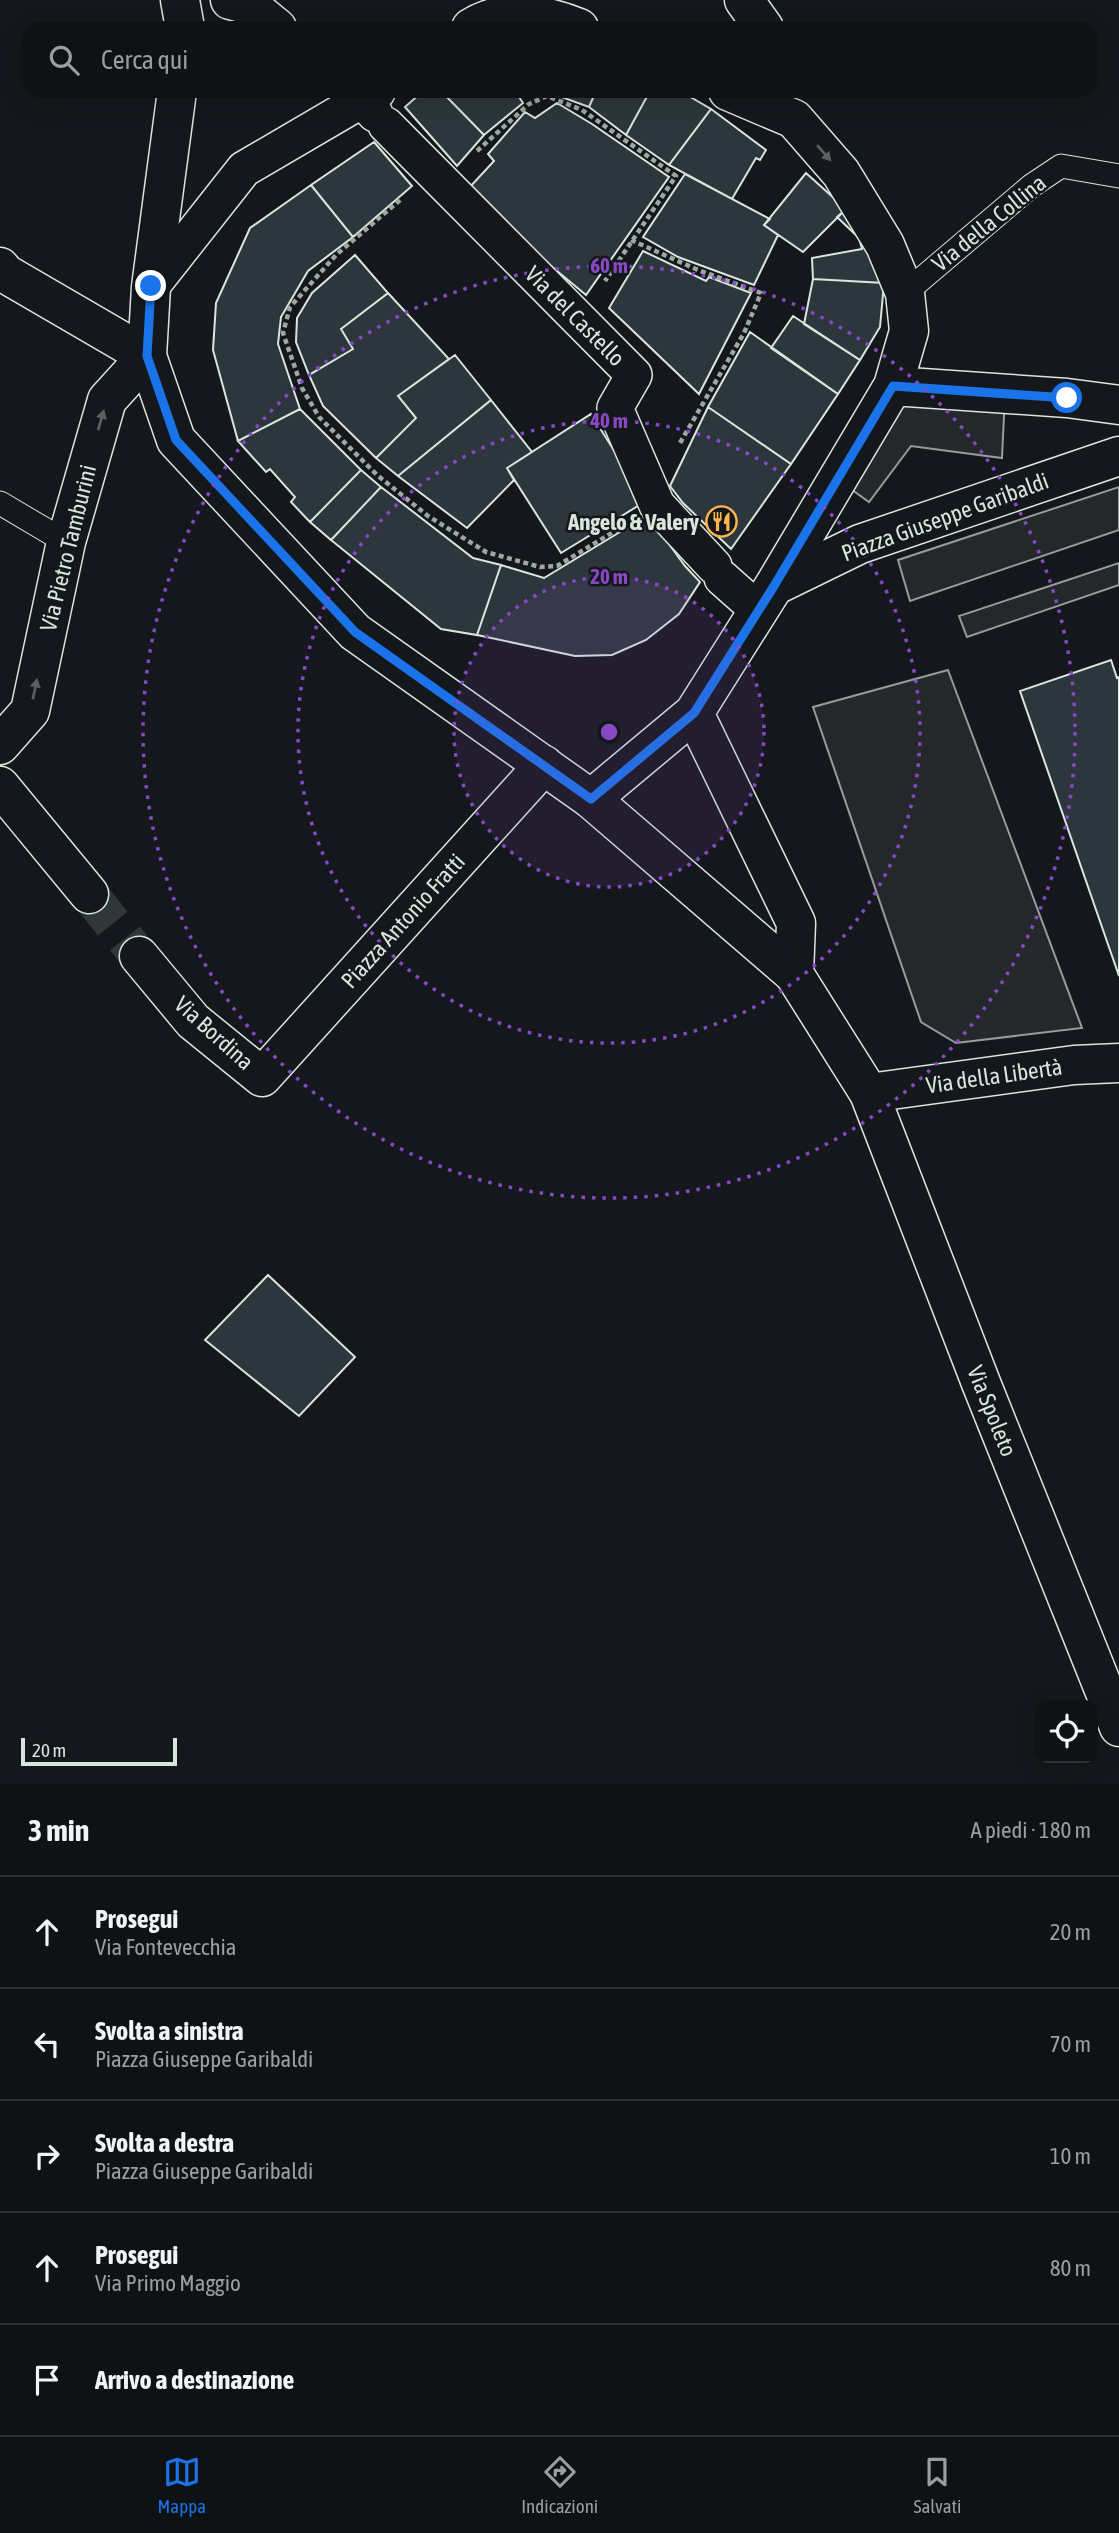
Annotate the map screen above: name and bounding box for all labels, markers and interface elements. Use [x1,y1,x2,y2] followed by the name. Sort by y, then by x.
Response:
[21,21,1098,98] search box
[45,41,83,79] icon: search
[101,45,188,75] text: Cerca qui
[816,144,832,162] one-way arrow
[927,169,1051,277] street label: Via della Collina
[590,253,628,277] text: 60 m
[520,261,630,371] street label: Via del Castello
[135,270,166,301] route end
[1051,382,1082,413] route start
[589,408,628,432] text: 40 m
[96,409,107,431] one-way arrow
[35,462,101,634] street label: Via Pietro Tamburini
[838,467,1052,567] street label: Piazza Giuseppe Garibaldi
[705,505,739,539] restaurant icon: Angelo & Valery
[567,509,700,535] place label: Angelo & Valery
[590,564,628,588] text: 20 m
[29,678,40,700] one-way arrow
[597,720,621,744] centre of rings
[336,849,470,993] street label: Piazza Antonio Fratti
[169,991,259,1075] street label: Via Bordina
[924,1054,1064,1098] street label: Via della Libertà
[962,1362,1022,1460] street label: Via Spoleto
[1035,1700,1098,1763] map controls
[1035,1700,1098,1763] button: locate
[21,1735,177,1767] scale bar
[32,1739,66,1761] text: 20 m
[28,1813,89,1847] text: 3 min
[971,1817,1091,1843] text: A piedi · 180 m
[95,1904,178,1934] text: Prosegui
[28,1913,66,1951] icon: ahead
[1050,1919,1091,1945] text: 20 m
[95,1934,237,1960] text: Via Fontevecchia
[95,2016,244,2046] text: Svolta a sinistra
[28,2025,66,2063] icon: left
[1050,2031,1091,2057] text: 70 m
[95,2046,313,2072] text: Piazza Giuseppe Garibaldi
[95,2128,234,2158] text: Svolta a destra
[28,2137,66,2175] icon: right
[1050,2143,1091,2169] text: 10 m
[95,2158,313,2184] text: Piazza Giuseppe Garibaldi
[95,2240,178,2270] text: Prosegui
[28,2249,66,2287] icon: ahead
[1050,2255,1091,2281] text: 80 m
[95,2270,241,2296] text: Via Primo Maggio
[28,2361,66,2399] icon: arrive
[95,2365,294,2395] text: Arrivo a destinazione
[158,2453,206,2517] tab: Mappa
[521,2453,598,2517] tab: Indicazioni
[913,2453,961,2517] tab: Salvati

